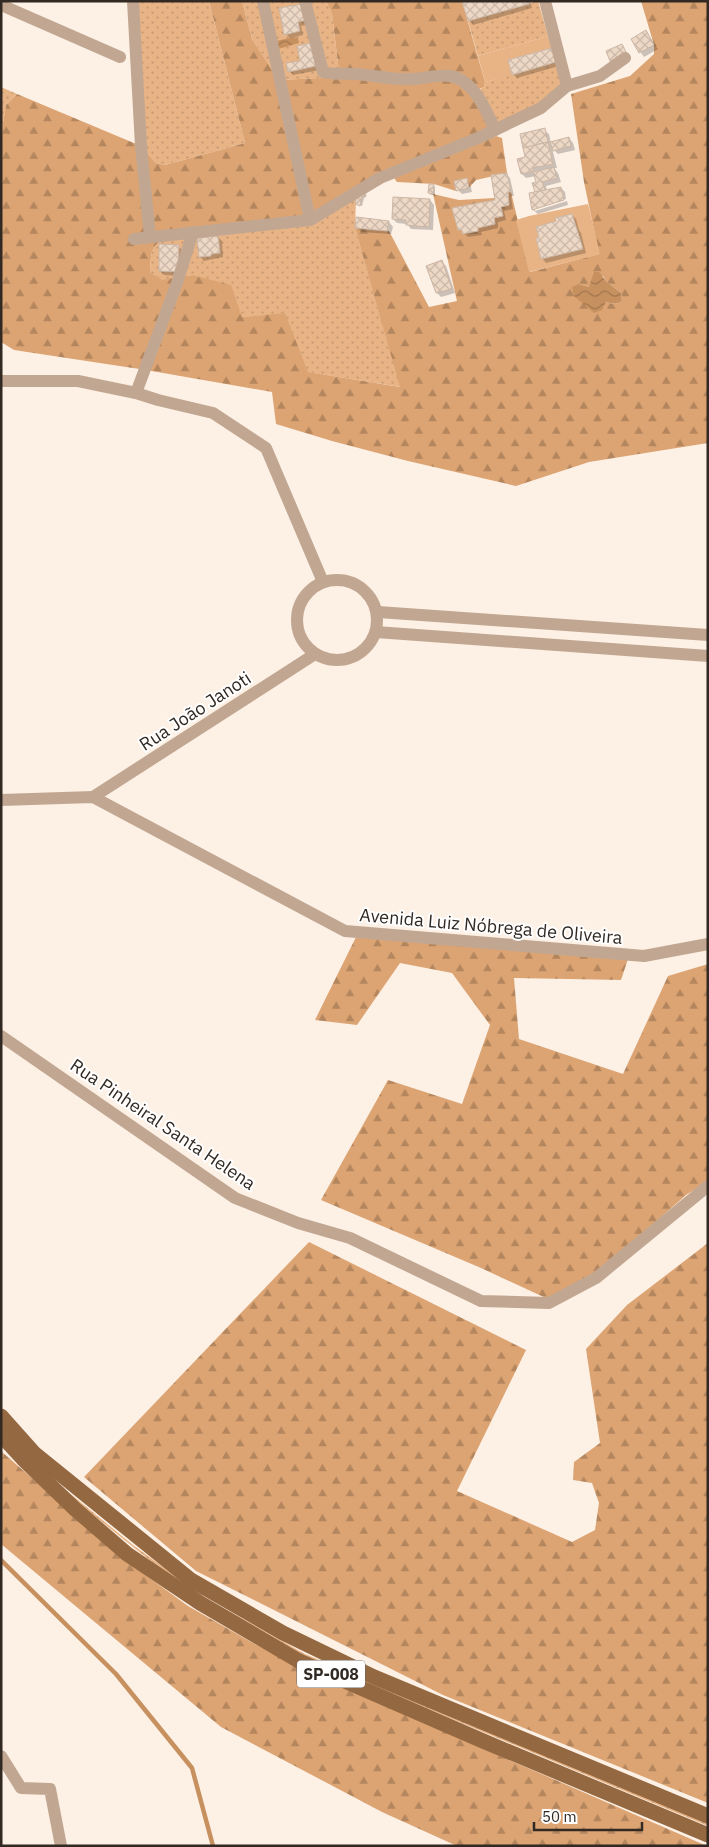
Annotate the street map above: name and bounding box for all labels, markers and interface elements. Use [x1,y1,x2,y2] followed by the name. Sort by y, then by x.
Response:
[135,666,255,756] street label: Rua João Janoti
[359,903,624,949] street label: Avenida Luiz Nóbrega de Oliveira
[66,1053,260,1195] street label: Rua Pinheiral Santa Helena
[297,1660,365,1688] road number: SP-008
[534,1800,642,1832] scale bar
[542,1807,577,1826] text: 50 m

